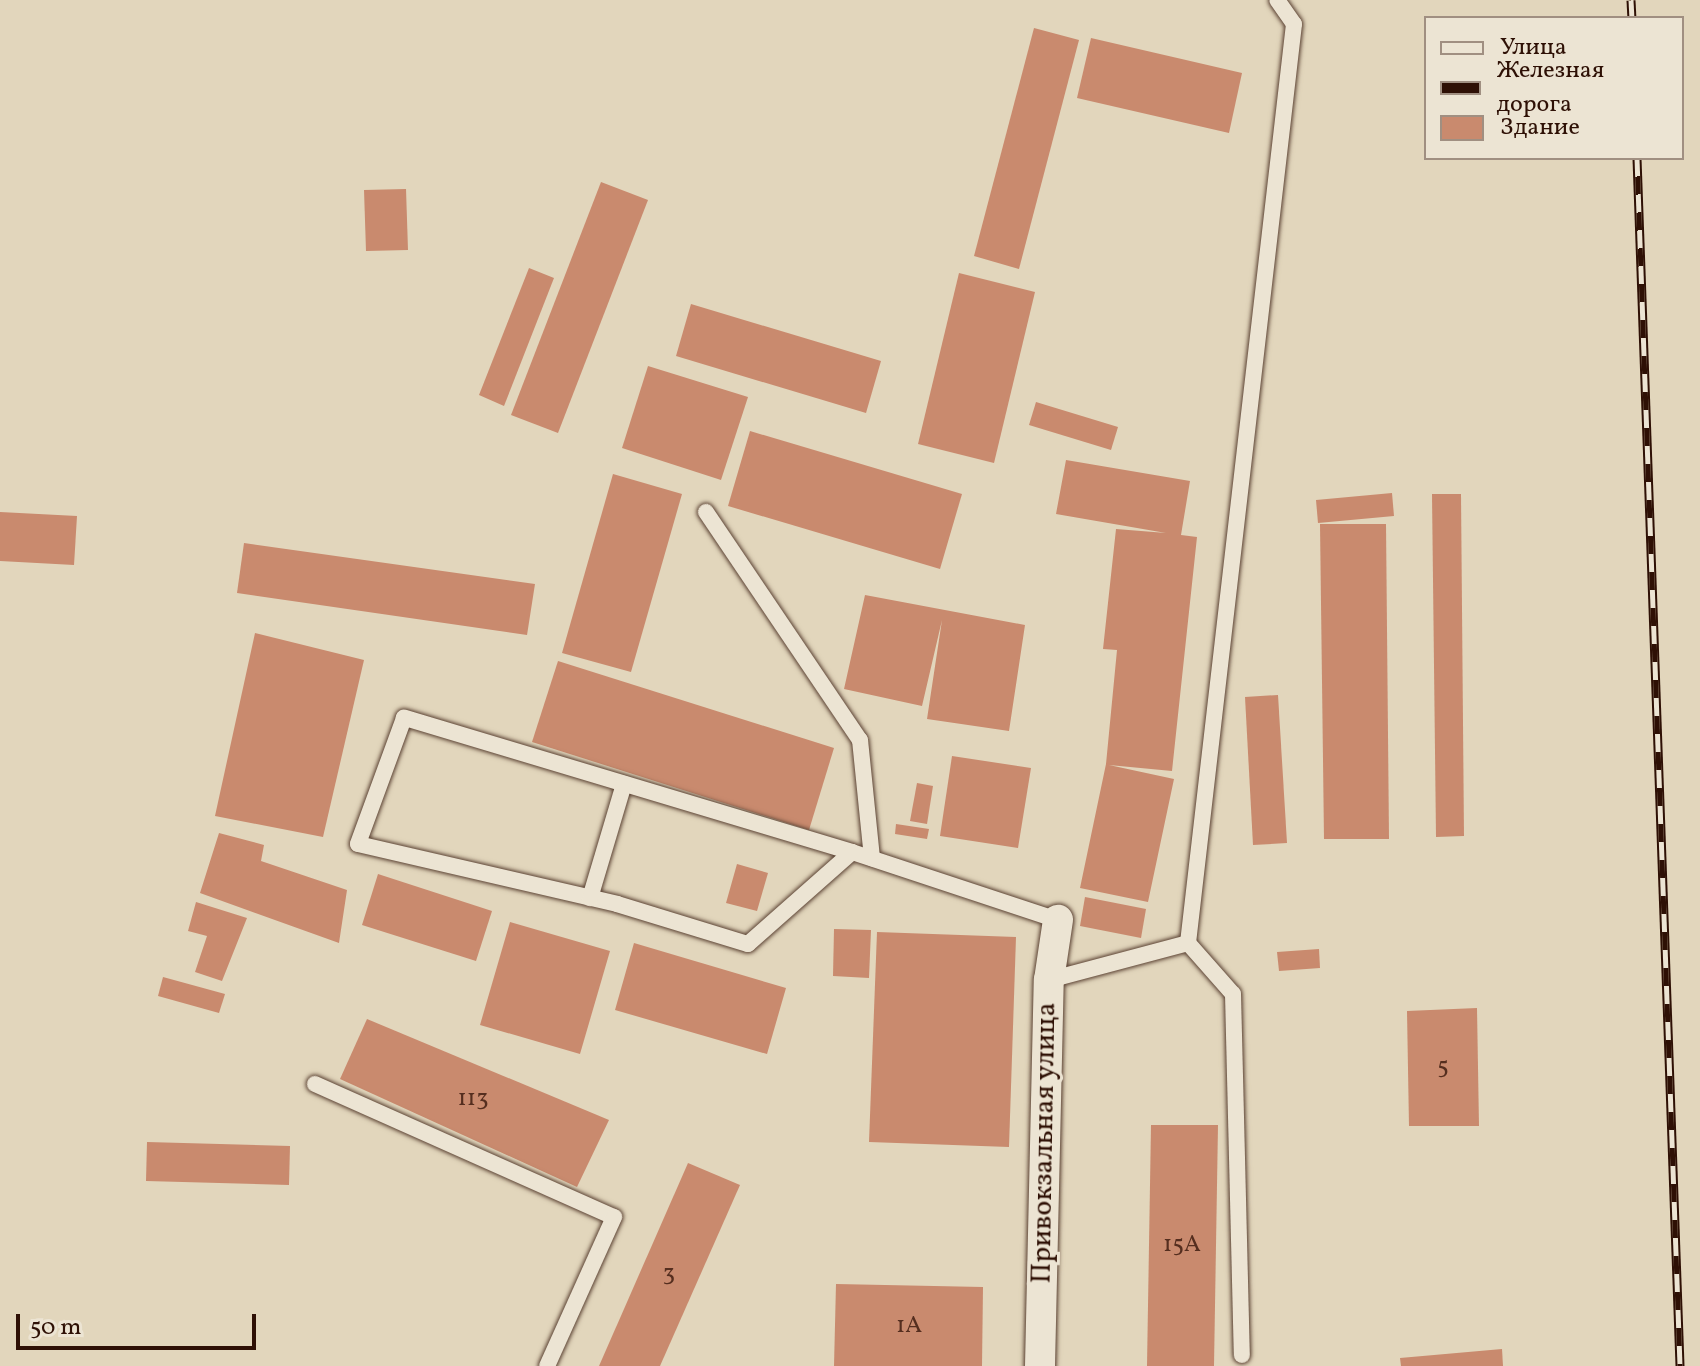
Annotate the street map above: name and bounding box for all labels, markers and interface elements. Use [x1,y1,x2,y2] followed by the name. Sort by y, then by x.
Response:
[1424,16,1684,160] legend
[1500,31,1567,65] text: Улица
[1497,54,1604,122] text: Железная дорога
[1500,111,1580,145] text: Здание
[1026,1002,1064,1284] street label: Привокзальная улица
[1437,1054,1449,1082] house number: 5
[458,1086,488,1114] house number: 113
[1163,1232,1201,1260] house number: 15А
[663,1261,675,1289] house number: 3
[20,1298,260,1348] scale bar
[30,1311,82,1345] text: 50 m
[896,1313,922,1341] house number: 1А

